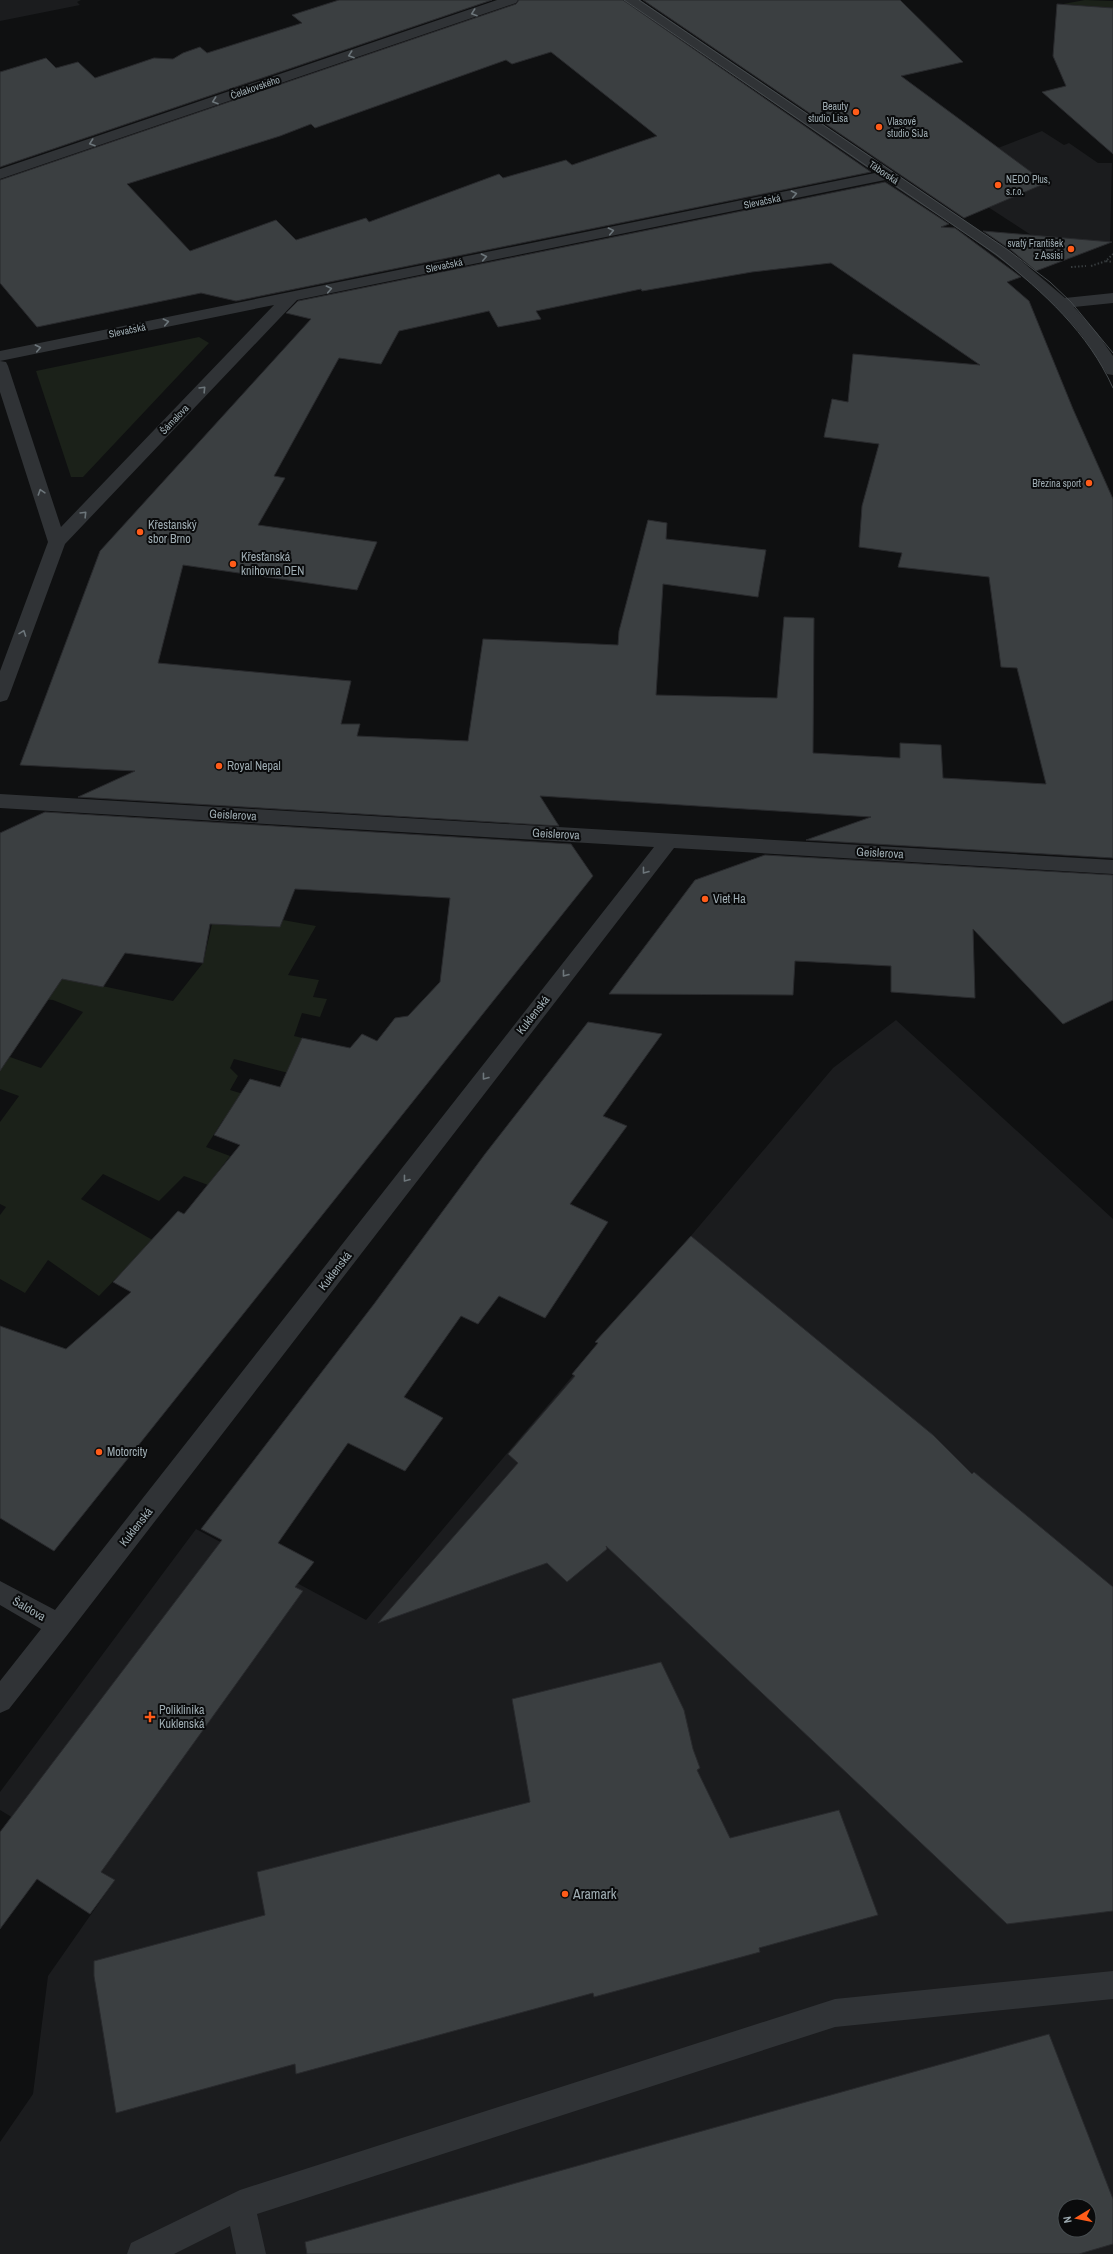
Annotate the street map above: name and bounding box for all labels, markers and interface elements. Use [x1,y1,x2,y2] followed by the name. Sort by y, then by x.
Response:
[471,8,478,16] one-way arrow
[348,50,355,58] one-way arrow
[229,73,282,102] street label: Čelakovského
[211,96,218,105] one-way arrow
[808,100,849,125] place label: Beauty studio Lisa
[851,107,861,117] marker: Beauty studio Lisa
[887,115,928,140] place label: Vlasové studio SiJa
[874,122,884,132] marker: Vlasové studio SiJa
[88,138,95,147] one-way arrow
[866,158,902,187] street label: Táborská
[1006,173,1050,198] place label: NEDO Plus, s.r.o.
[993,180,1003,190] marker: NEDO Plus, s.r.o.
[742,191,782,212] street label: Slevačská
[790,191,797,199] one-way arrow
[608,228,614,236] one-way arrow
[1007,237,1064,262] place label: svatý František z Assisi
[1066,244,1076,254] marker: svatý František z Assisi
[481,254,487,262] one-way arrow
[424,255,464,276] street label: Slevačská
[326,285,332,293] one-way arrow
[162,319,169,327] one-way arrow
[107,320,147,341] street label: Slevačská
[35,345,41,353] one-way arrow
[198,386,205,394] one-way arrow
[157,401,192,437] street label: Šámalova
[1032,477,1082,490] place label: Březina sport
[1084,478,1094,488] marker: Březina sport
[37,488,46,495] one-way arrow
[79,511,87,519] one-way arrow
[148,517,197,547] place label: Křestanský sbor Brno
[135,527,145,537] marker: Křestanský sbor Brno
[241,549,304,579] place label: Křesťanská knihovna DEN
[228,559,238,569] marker: Křesťanská knihovna DEN
[19,630,27,637] one-way arrow
[227,758,281,774] place label: Royal Nepal
[214,761,224,771] marker: Royal Nepal
[209,806,258,824] street label: Geislerova
[532,825,581,843] street label: Geislerova
[856,844,905,862] street label: Geislerova
[643,867,650,874] one-way arrow
[713,891,746,907] place label: Viet Ha
[700,894,710,904] marker: Viet Ha
[563,970,570,977] one-way arrow
[513,992,554,1038] street label: Kuklenská
[483,1072,490,1079] one-way arrow
[403,1175,410,1182] one-way arrow
[315,1248,356,1294] street label: Kuklenská
[107,1444,148,1460] place label: Motorcity
[94,1447,104,1457] marker: Motorcity
[116,1504,157,1550] street label: Kuklenská
[10,1593,49,1625] street label: Šaldova
[159,1702,205,1732] place label: Poliklinika Kuklenská
[144,1711,156,1723] marker: Poliklinika Kuklenská
[572,1885,617,1903] place label: Aramark
[560,1889,570,1899] marker: Aramark
[1057,2198,1097,2238] north arrow
[1060,2215,1075,2224] text: N

